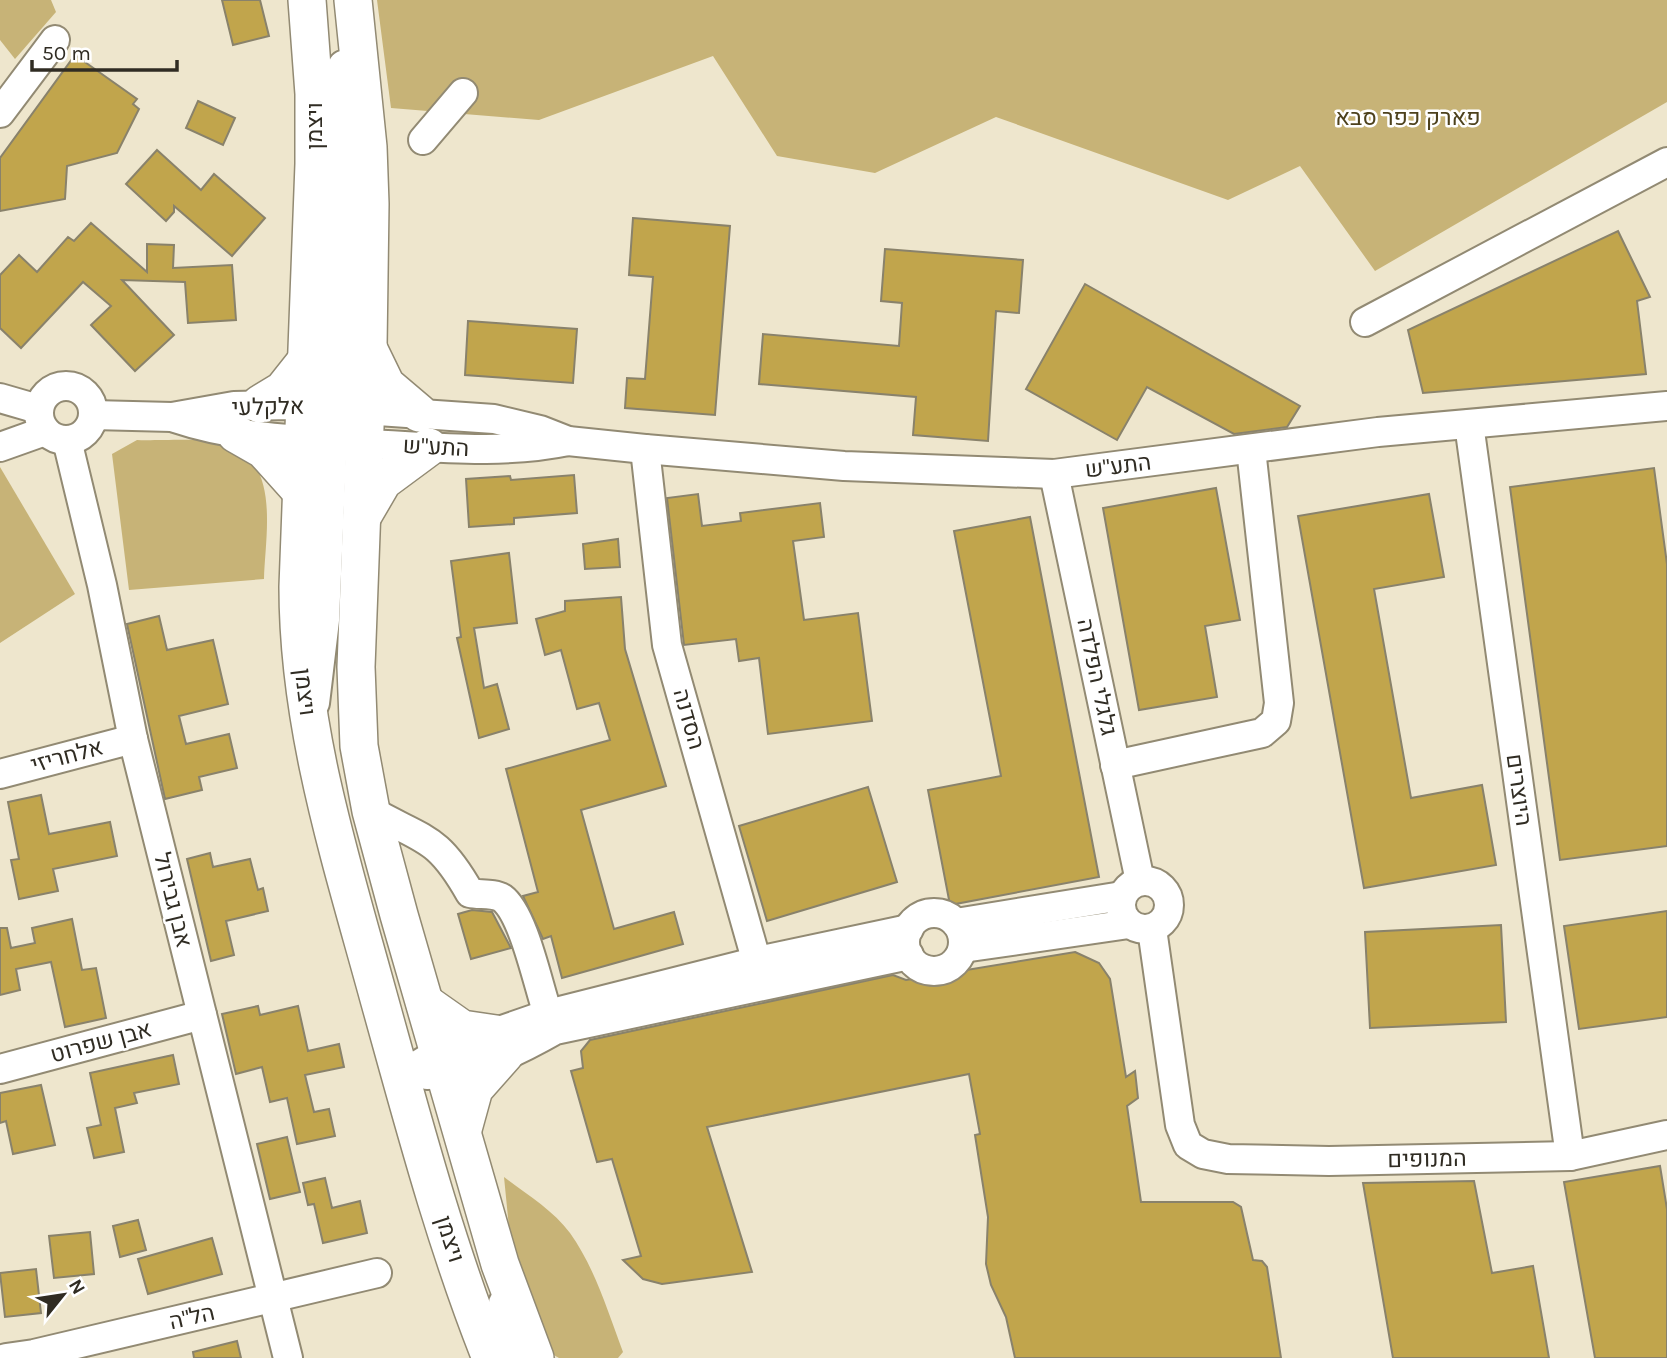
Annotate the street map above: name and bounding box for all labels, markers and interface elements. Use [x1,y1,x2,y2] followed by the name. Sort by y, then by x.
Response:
[32,28,177,72] scale bar
[42,41,91,65] text: 50 m
[301,102,328,150] street label: ויצמן
[1335,104,1481,131] park label: פארק כפר סבא
[231,393,305,421] street label: אלקלעי
[402,432,470,462] street label: התע"ש
[1083,449,1153,483] street label: התע"ש
[1071,616,1123,738] street label: גלגלי הפלדה
[289,667,321,717] street label: ויצמן
[667,685,711,753] street label: הסדנה
[28,733,106,779] street label: אלחריזי
[1501,752,1537,828] street label: היוצרים
[148,850,198,950] street label: אבן גבירול
[47,1016,155,1068] street label: אבן שפרוט
[1387,1145,1467,1173] street label: המנופים
[430,1212,470,1266] street label: ויצמן
[28,1260,98,1330] north arrow
[64,1276,90,1298] text: N
[167,1299,217,1335] street label: הל"ה

